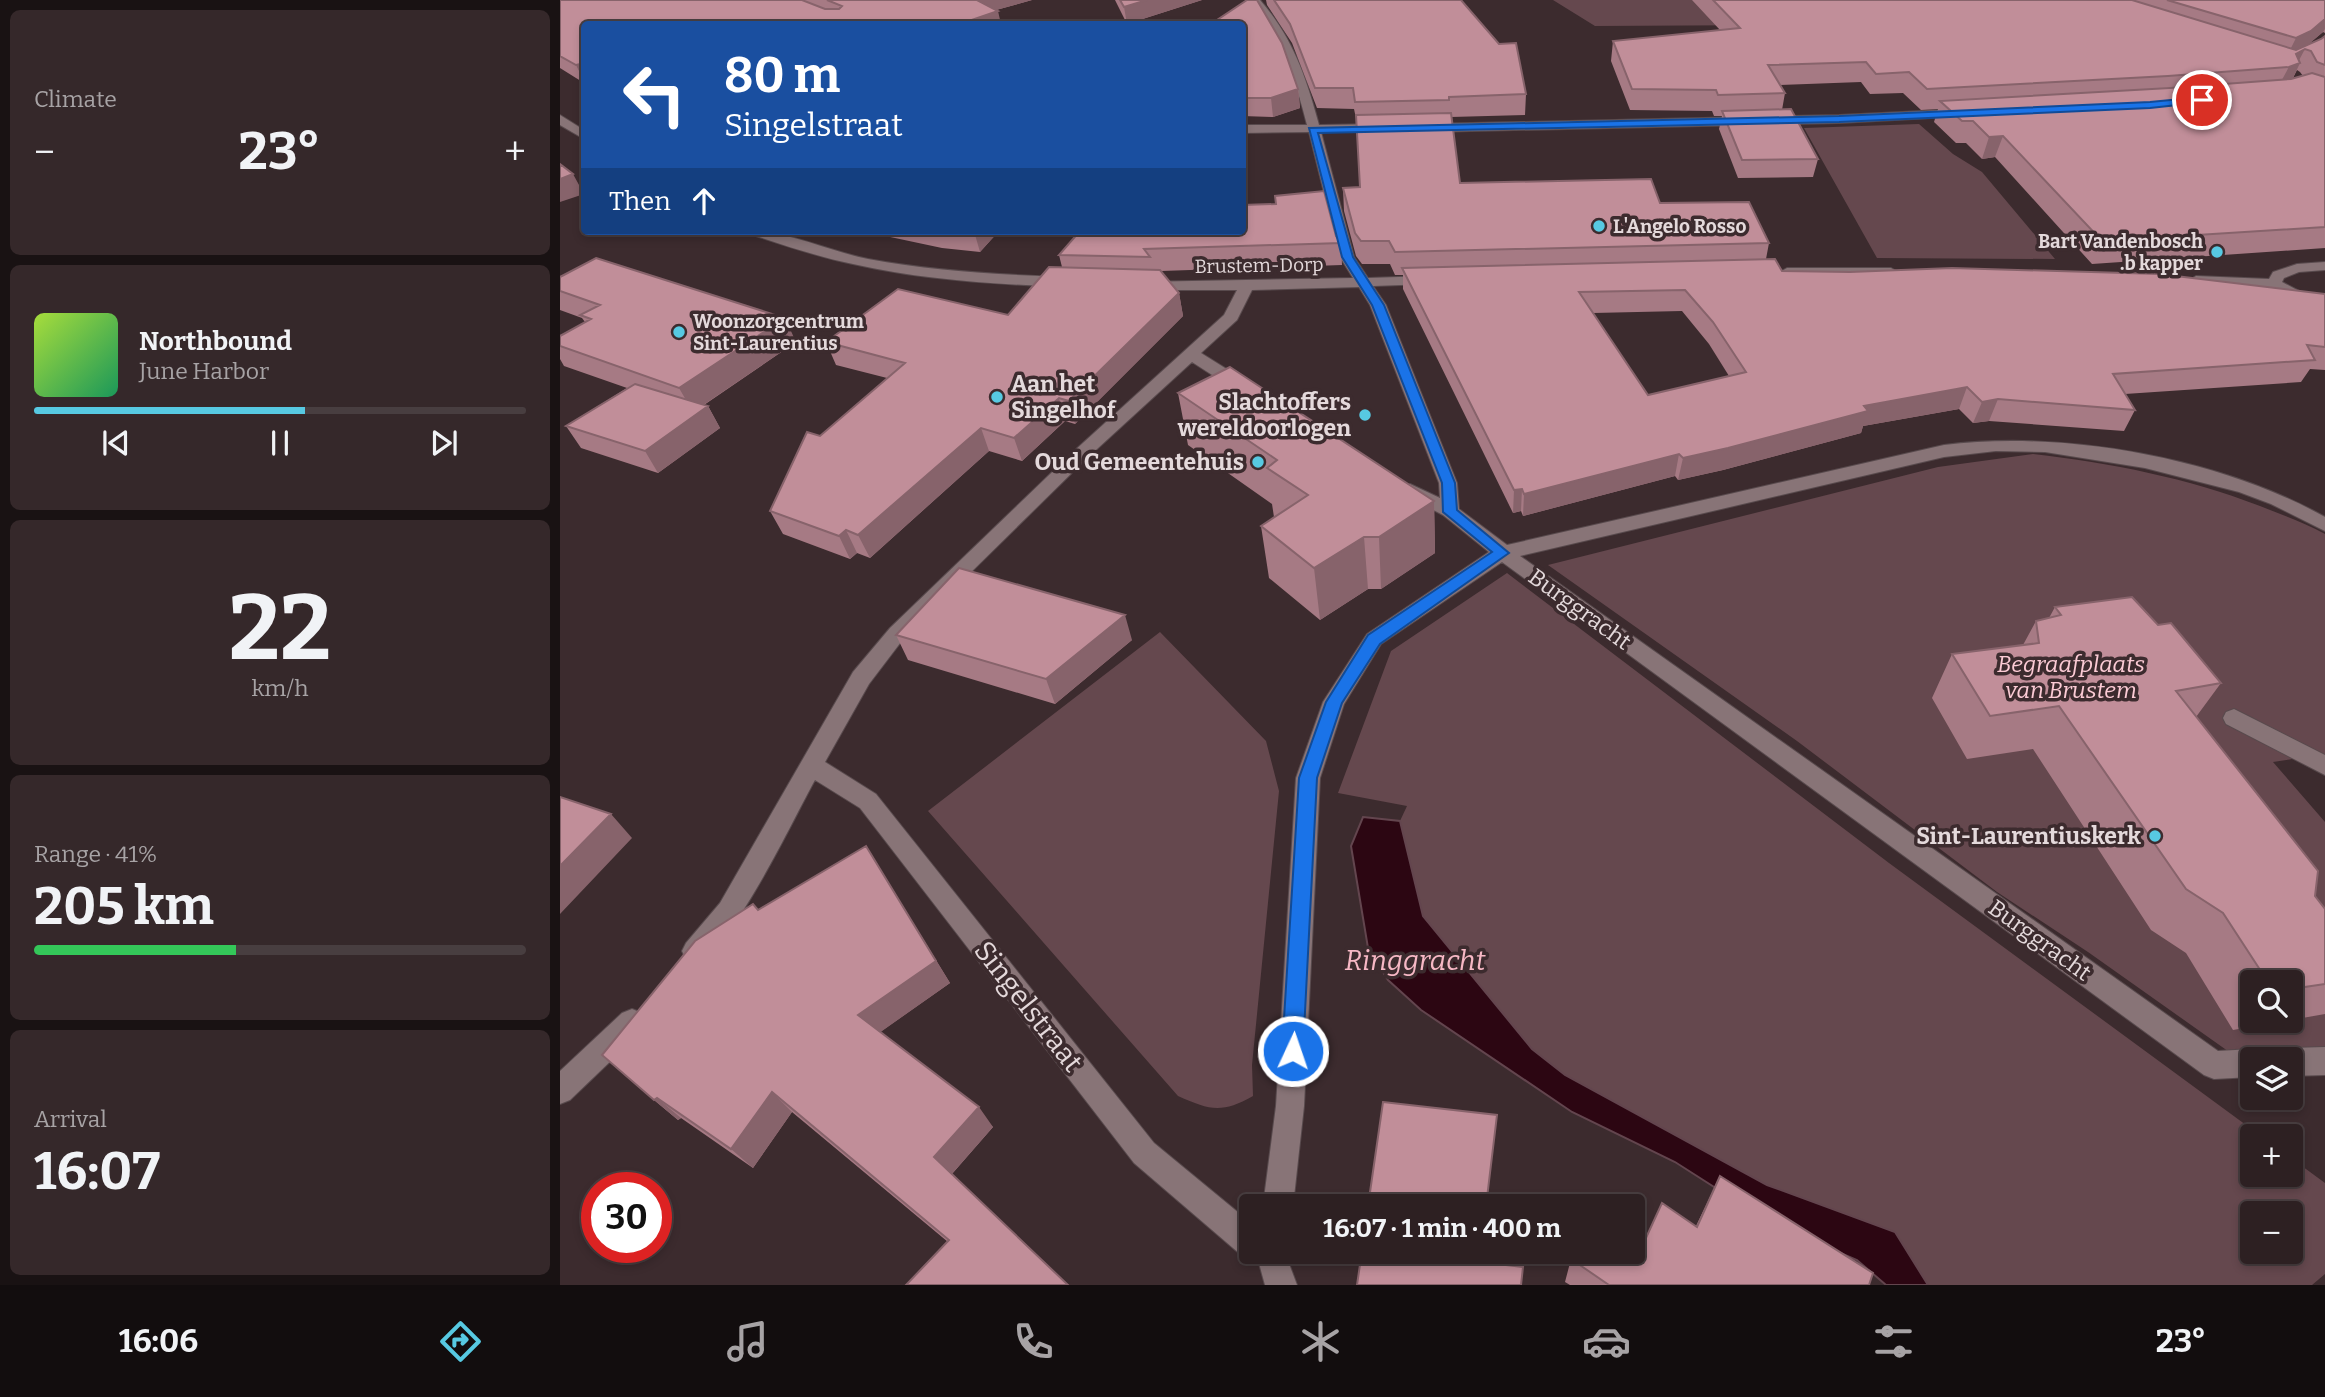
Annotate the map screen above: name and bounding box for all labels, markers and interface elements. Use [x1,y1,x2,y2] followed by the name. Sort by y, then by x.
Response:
[724,46,840,105] text: 80 m
[609,49,700,140] icon: left
[2172,70,2232,130] pin
[2183,81,2221,119] icon: arrive
[34,85,117,113] text: Climate
[724,106,903,144] text: Singelstraat
[239,120,321,183] text: 23°
[34,129,55,175] text: −
[504,129,526,175] text: +
[685,182,723,220] icon: ahead
[609,186,671,217] text: Then
[1613,215,1746,238] place label: L'Angelo Rosso
[1591,218,1607,234] marker: L'Angelo Rosso
[2038,230,2203,275] place label: Bart Vandenbosch .b kapper
[2209,244,2225,260] marker: Bart Vandenbosch .b kapper
[1194,253,1324,278] street label: Brustem-Dorp
[693,310,864,355] place label: Woonzorgcentrum Sint-Laurentius
[671,324,687,340] marker: Woonzorgcentrum Sint-Laurentius
[139,326,292,357] text: Northbound
[139,357,269,385] text: June Harbor
[1011,370,1117,424] place label: Aan het Singelhof
[1177,388,1351,442] place label: Slachtoffers wereldoorlogen
[989,389,1005,405] marker: Aan het Singelhof
[1357,407,1373,423] marker: Slachtoffers wereldoorlogen
[97,424,135,462] icon: previous
[261,424,299,462] icon: pause
[425,424,463,462] icon: next
[1034,448,1244,476] place label: Oud Gemeentehuis
[1250,454,1266,470] marker: Oud Gemeentehuis
[1523,562,1637,656] street label: Burggracht
[229,574,331,683] text: 22
[1997,650,2145,704] park label: Begraafplaats van Brustem
[252,674,308,702] text: km/h
[1916,822,2141,850] place label: Sint-Laurentiuskerk
[2147,828,2163,844] marker: Sint-Laurentiuskerk
[34,840,157,868] text: Range · 41%
[34,875,214,938] text: 205 km
[1983,893,2097,987] street label: Burggracht
[967,935,1090,1078] street label: Singelstraat
[1344,944,1487,977] water label: Ringgracht
[2240,970,2303,1264] map controls
[2240,970,2303,1033] button: search
[1256,1014,1330,1088] position arrow
[2240,1047,2303,1110] button: layers
[34,1105,107,1133] text: Arrival
[2240,1124,2303,1187] button: +
[34,1140,160,1203] text: 16:07
[581,1172,672,1263] speed limit sign: 30
[2240,1201,2303,1264] button: −
[1323,1213,1561,1244] text: 16:07 · 1 min · 400 m
[436,1317,485,1366] icon: directions
[723,1317,772,1366] icon: music
[1009,1317,1058,1366] icon: phone
[1296,1317,1345,1366] icon: climate
[1582,1317,1631,1366] icon: car
[1869,1317,1918,1366] icon: filters
[119,1322,198,1360] text: 16:06
[2156,1322,2206,1360] text: 23°

